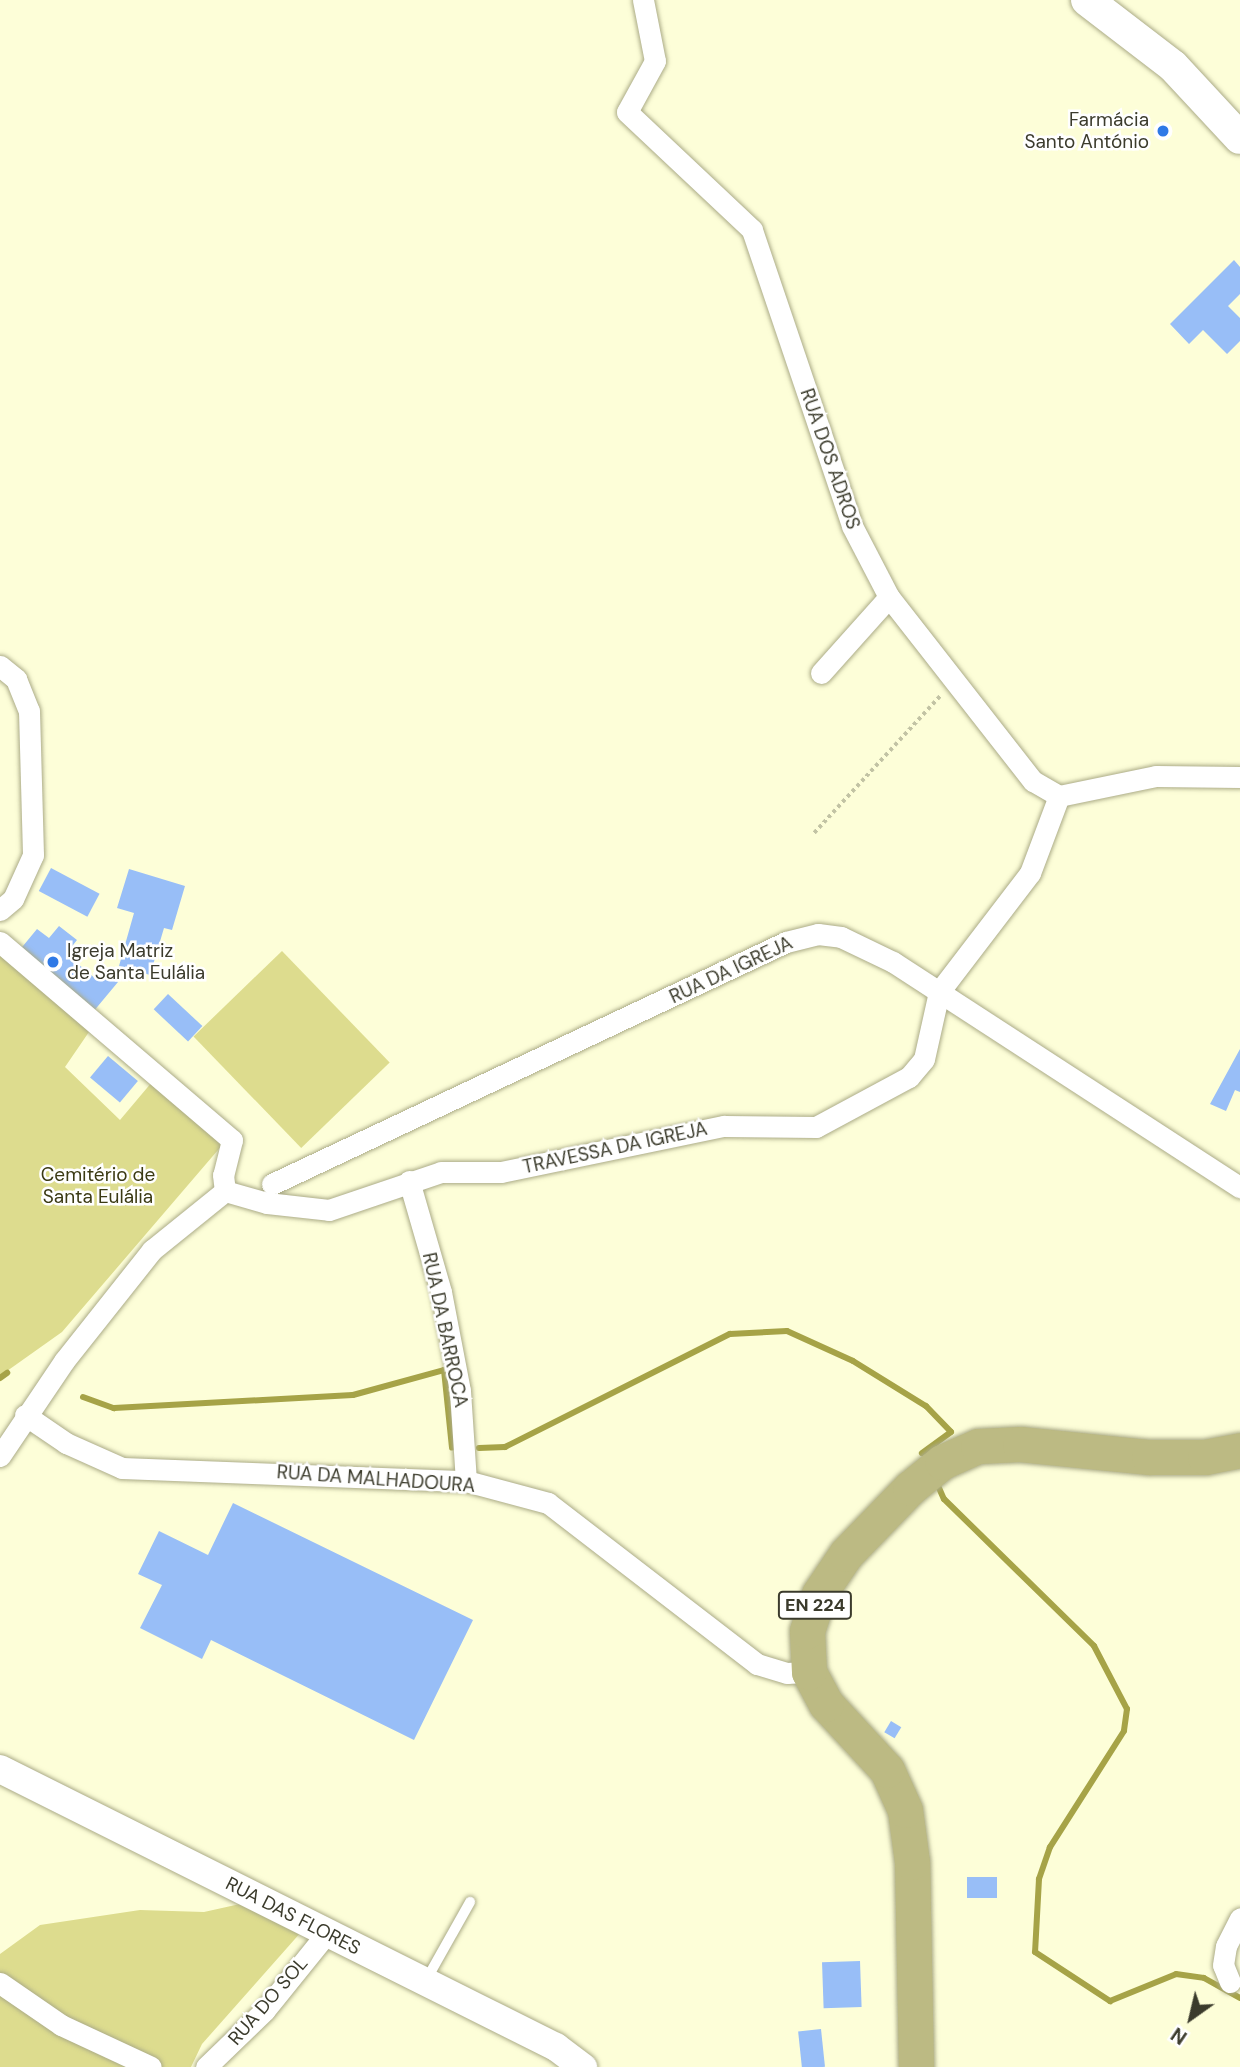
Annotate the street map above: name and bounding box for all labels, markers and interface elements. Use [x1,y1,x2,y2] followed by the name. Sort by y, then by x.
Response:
[1025,109,1149,153] place label: Farmácia Santo António
[1155,123,1171,139] marker: Farmácia Santo António
[795,386,865,532] street label: RUA DOS ADROS
[666,932,796,1008] street label: RUA DA IGREJA
[67,940,205,984] place label: Igreja Matriz de Santa Eulália
[45,954,61,970] marker: Igreja Matriz de Santa Eulália
[521,1117,709,1179] street label: TRAVESSA DA IGREJA
[41,1164,155,1208] park label: Cemitério de Santa Eulália
[417,1251,473,1409] street label: RUA DA BARROCA
[276,1461,476,1497] street label: RUA DA MALHADOURA
[776,1590,854,1620] road number: EN 224
[222,1872,364,1960] street label: RUA DAS FLORES
[224,1952,312,2050] street label: RUA DO SOL
[1156,1983,1226,2053] north arrow
[1166,2022,1192,2050] text: N

